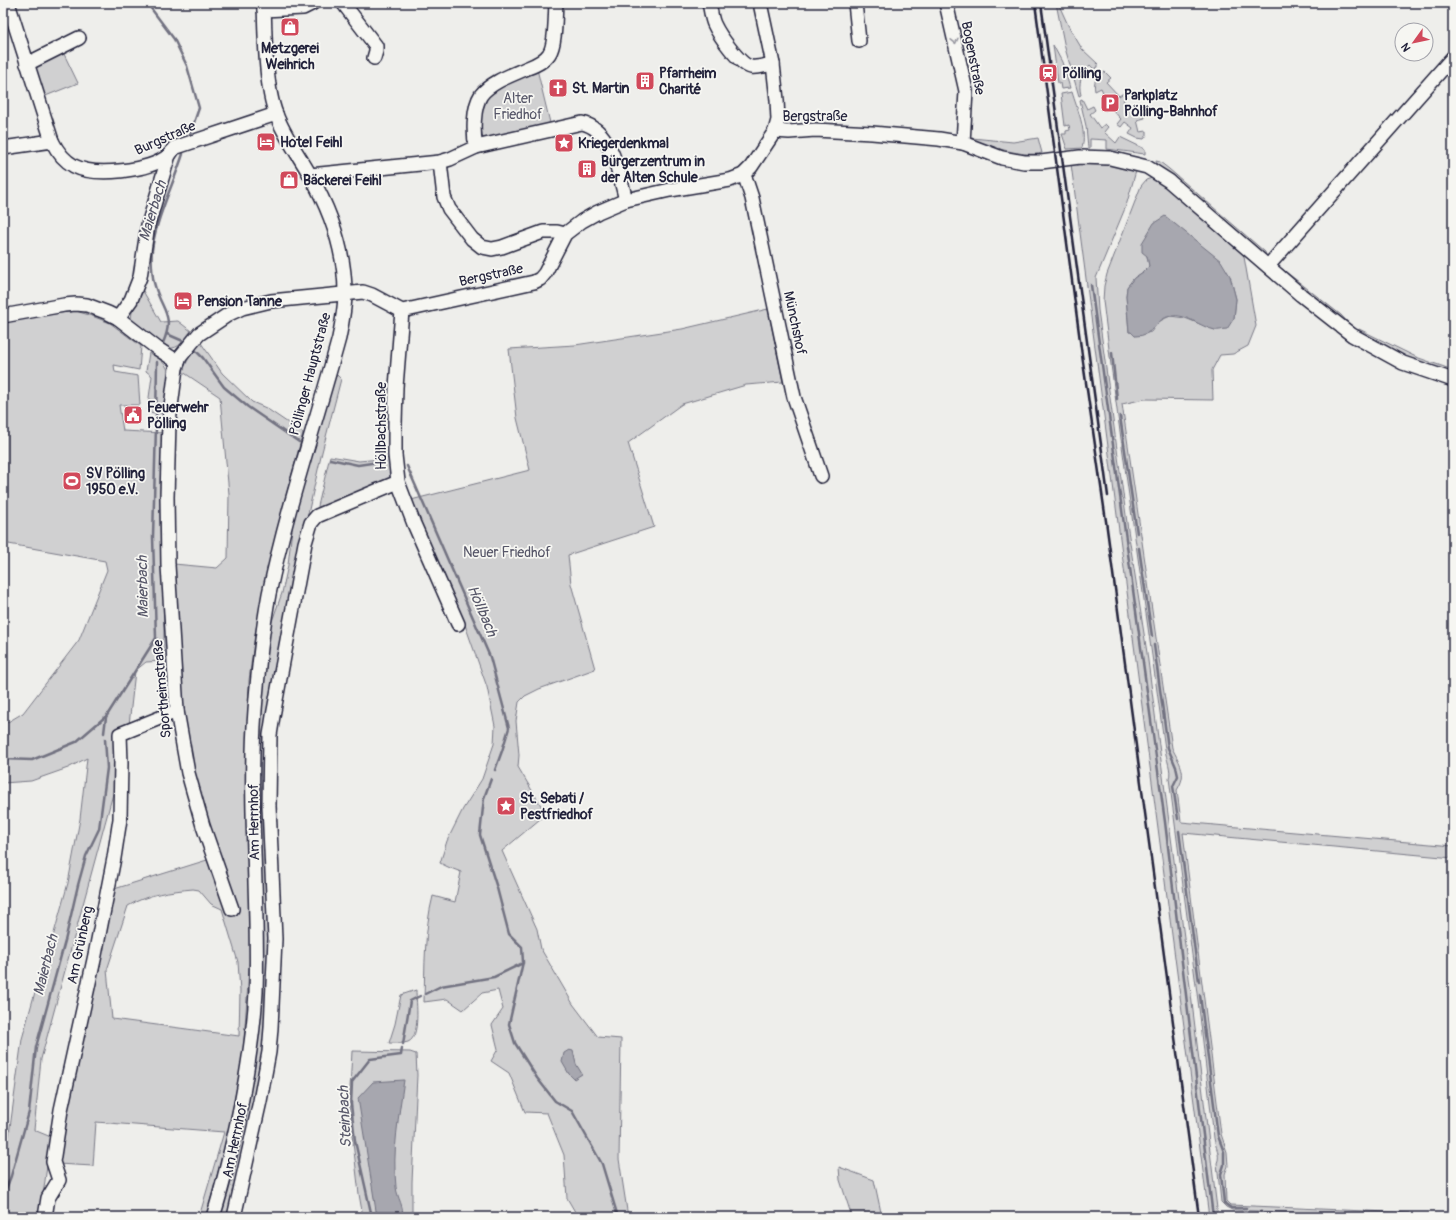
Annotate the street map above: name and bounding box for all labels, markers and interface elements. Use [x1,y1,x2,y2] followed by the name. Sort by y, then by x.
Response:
[279,16,301,38] shop icon: Metzgerei Weihrich
[958,20,988,96] street label: Bogenstraße
[1394,22,1434,62] north arrow
[950,38,958,44] one-way arrow
[261,40,319,73] place label: Metzgerei Weihrich
[1398,40,1414,54] text: N
[1037,62,1059,84] station icon: Pölling
[659,65,717,98] place label: Pfarrheim Charité
[1062,65,1101,82] place label: Pölling
[634,70,656,92] building icon: Pfarrheim Charité
[547,77,569,99] church icon: St. Martin
[572,80,629,97] place label: St. Martin
[1124,87,1218,120] place label: Parkplatz Pölling-Bahnhof
[493,90,543,123] park label: Alter Friedhof
[1099,92,1121,114] parking icon: Parkplatz Pölling-Bahnhof
[783,108,847,125] street label: Bergstraße
[132,117,198,159] street label: Burgstraße
[255,131,277,153] hotel icon: Hotel Feihl
[553,132,575,154] place icon: Kriegerdenkmal
[280,134,343,151] place label: Hotel Feihl
[578,135,669,152] place label: Kriegerdenkmal
[601,153,705,186] place label: Bürgerzentrum in der Alten Schule
[576,158,598,180] building icon: Bürgerzentrum in der Alten Schule
[278,169,300,191] shop icon: Bäckerei Feihl
[303,172,382,189] place label: Bäckerei Feihl
[135,178,171,244] water label: Maierbach
[458,260,525,290] street label: Bergstraße
[780,289,810,357] street label: Münchshof
[172,290,194,312] hotel icon: Pension Tanne
[197,293,283,310] place label: Pension Tanne
[285,311,335,437] street label: Pöllinger Hauptstraße
[373,382,390,470] street label: Höllbachstraße
[147,399,210,432] place label: Feuerwehr Pölling
[122,404,144,426] public building icon: Feuerwehr Pölling
[86,465,145,498] place label: SV Pölling 1950 e.V.
[61,470,83,492] sports icon: SV Pölling 1950 e.V.
[463,544,551,561] park label: Neuer Friedhof
[133,555,153,618] water label: Maierbach
[463,583,502,640] water label: Höllbach
[149,639,175,739] street label: Sportheimstraße
[245,783,263,861] street label: Am Herrnhof
[520,790,594,823] place label: St. Sebati / Pestfriedhof
[495,795,517,817] place icon: St. Sebati / Pestfriedhof
[63,904,97,986] street label: Am Grünberg
[29,932,63,997] water label: Maierbach
[334,1084,356,1149] water label: Steinbach
[219,1100,251,1180] street label: Am Herrnhof

